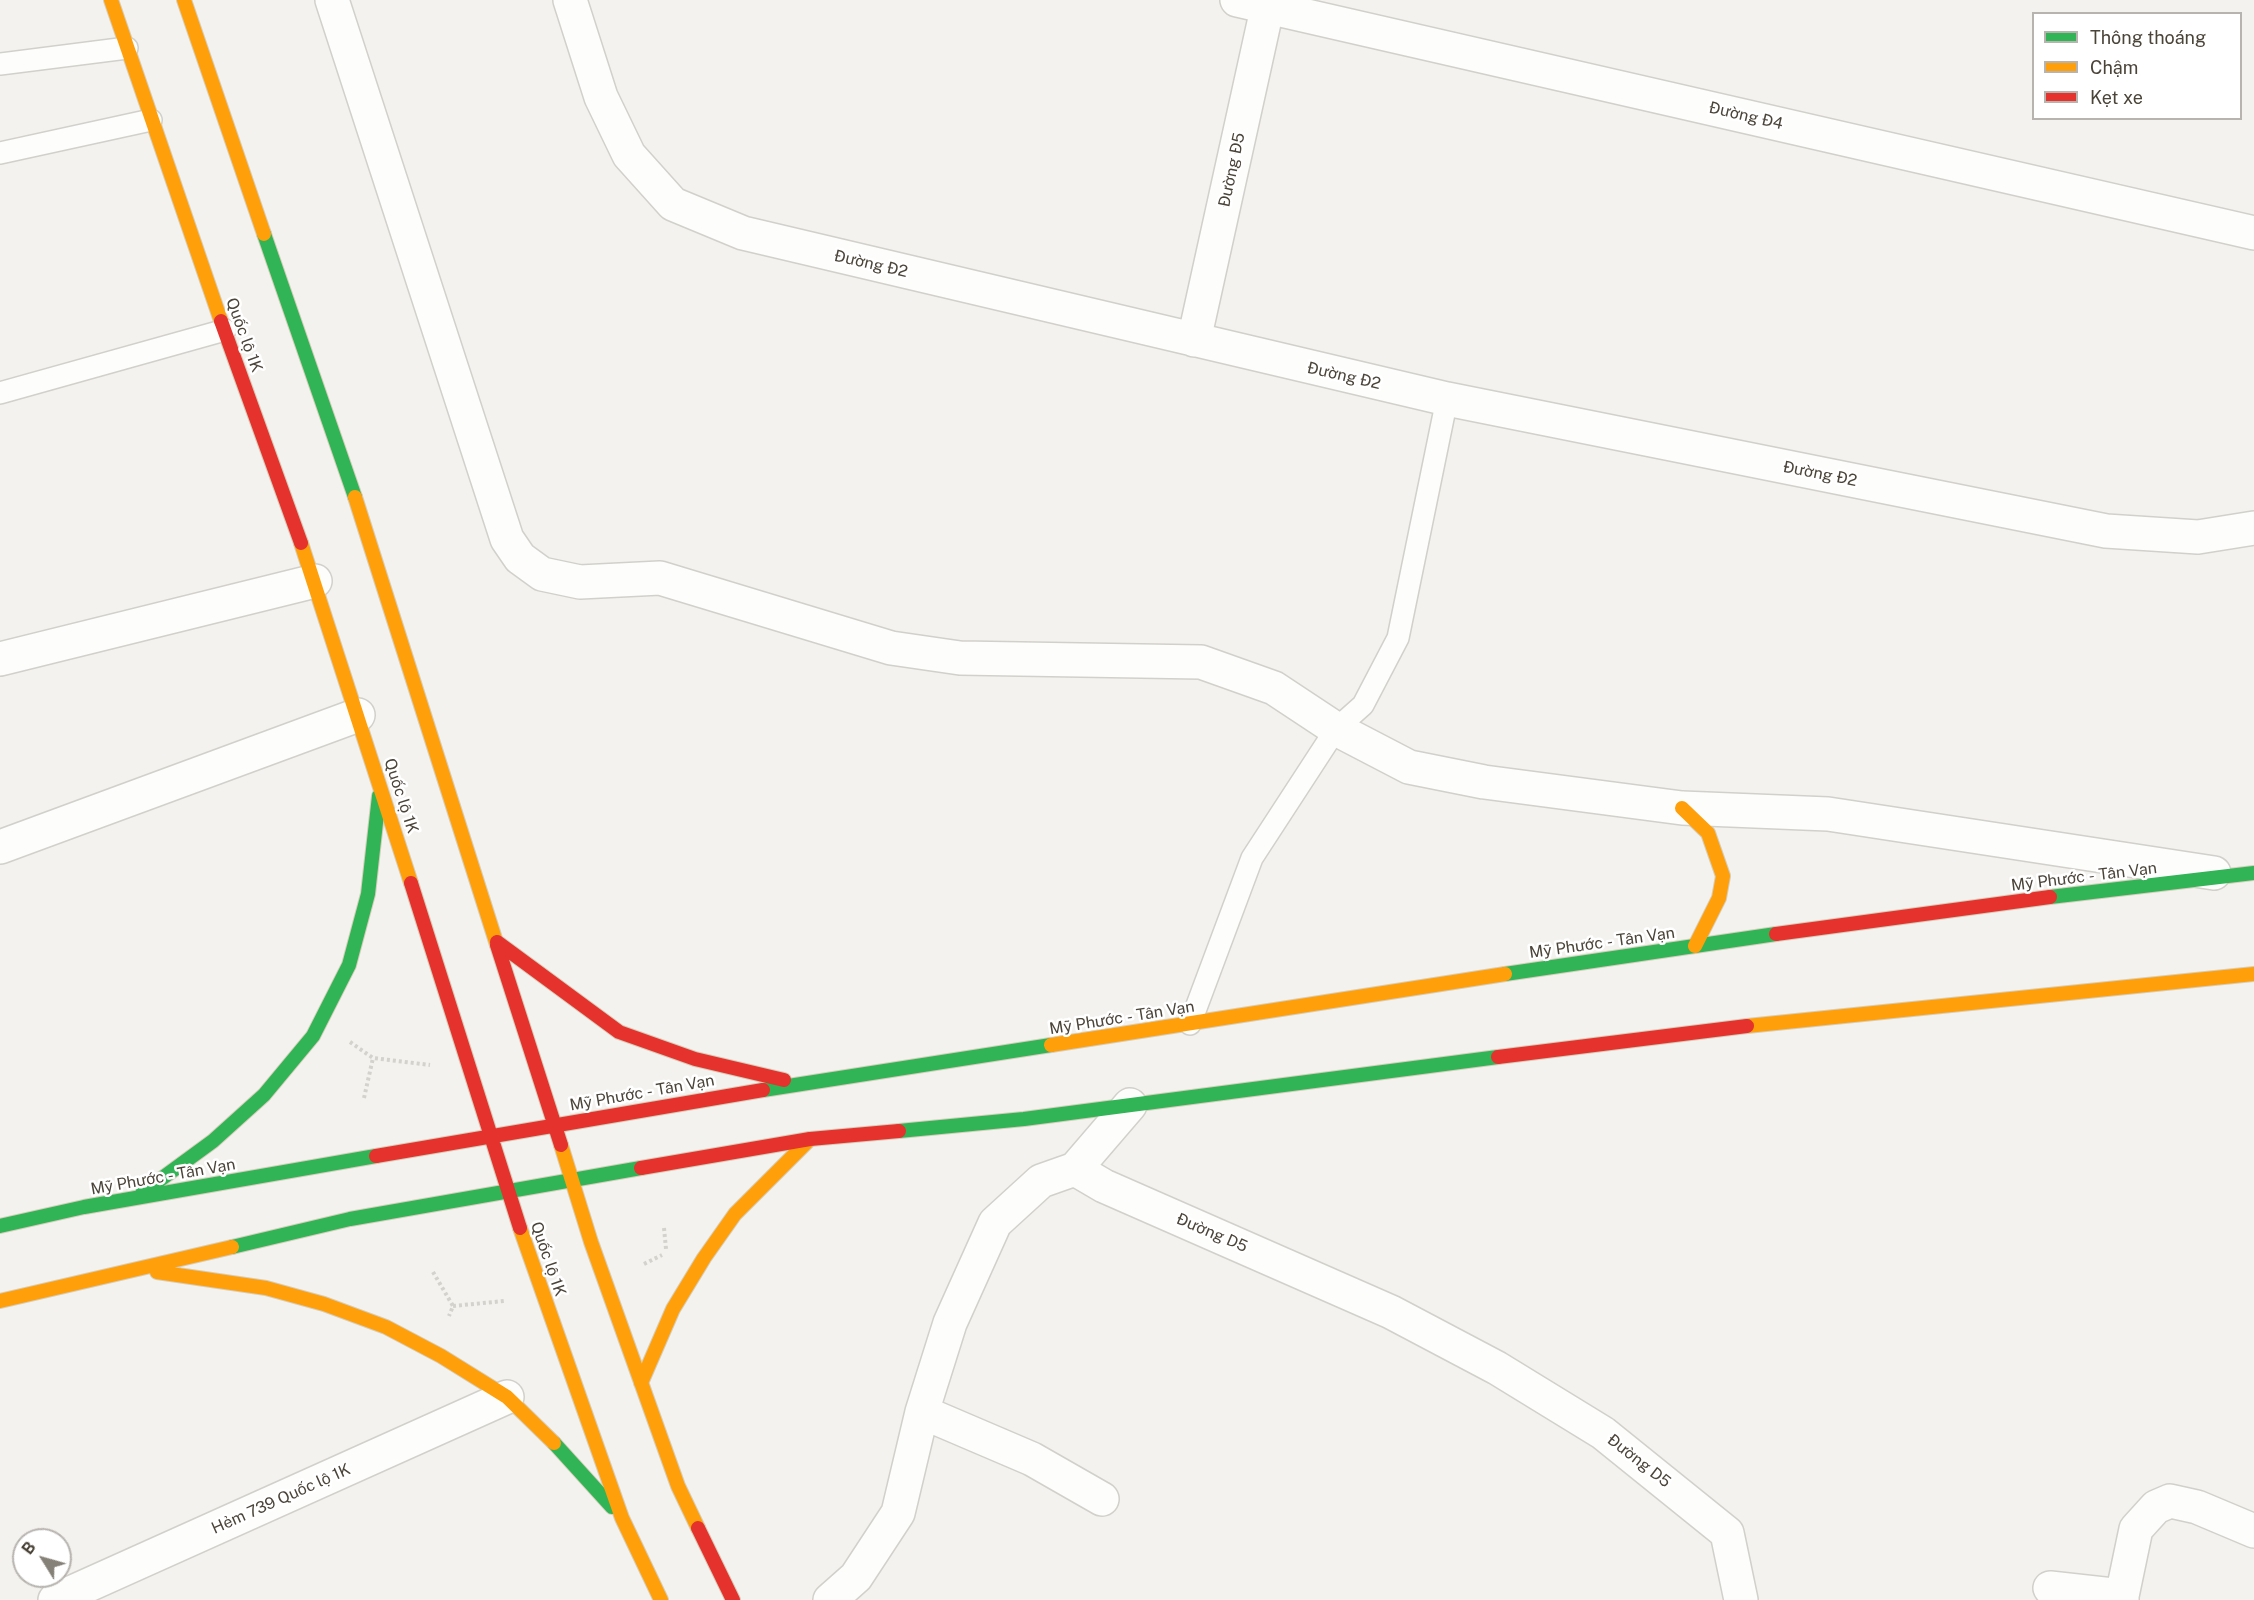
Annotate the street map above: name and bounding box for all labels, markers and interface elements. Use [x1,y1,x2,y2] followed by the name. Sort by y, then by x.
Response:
[2032,12,2242,120] legend
[2090,27,2206,48] text: Thông thoáng
[2090,57,2138,78] text: Chậm
[2090,87,2143,108] text: Kẹt xe
[1707,98,1785,134] street label: Đường Đ4
[1215,131,1249,209] street label: Đường Đ5
[832,246,910,282] street label: Đường Đ2
[222,295,266,375] street label: Quốc lộ 1K
[1305,358,1383,394] street label: Đường Đ2
[1781,457,1859,491] street label: Đường Đ2
[380,756,422,836] street label: Quốc lộ 1K
[2010,859,2158,895] street label: Mỹ Phước - Tân Vạn
[1528,923,1676,963] street label: Mỹ Phước - Tân Vạn
[1048,997,1196,1039] street label: Mỹ Phước - Tân Vạn
[568,1071,716,1115] street label: Mỹ Phước - Tân Vạn
[89,1155,237,1199] street label: Mỹ Phước - Tân Vạn
[1174,1209,1250,1257] street label: Đường D5
[526,1219,570,1299] street label: Quốc lộ 1K
[1603,1430,1675,1492] street label: Đường D5
[209,1460,353,1538] street label: Hẻm 739 Quốc lộ 1K
[12,1528,72,1588] north arrow
[18,1538,40,1558] text: B

